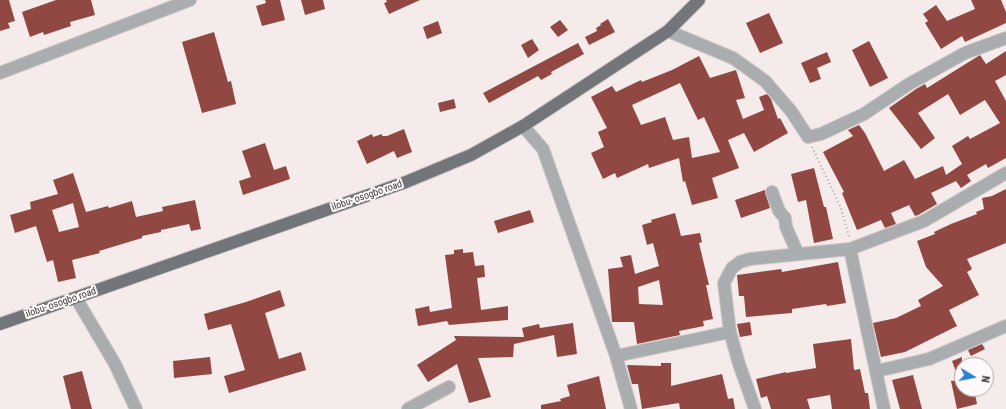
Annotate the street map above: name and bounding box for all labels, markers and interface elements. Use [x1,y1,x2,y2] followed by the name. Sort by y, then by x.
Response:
[330,178,404,214] street label: ilobu- osogbo road
[24,285,98,321] street label: ilobu- osogbo road
[954,357,994,397] north arrow
[978,375,992,383] text: N

